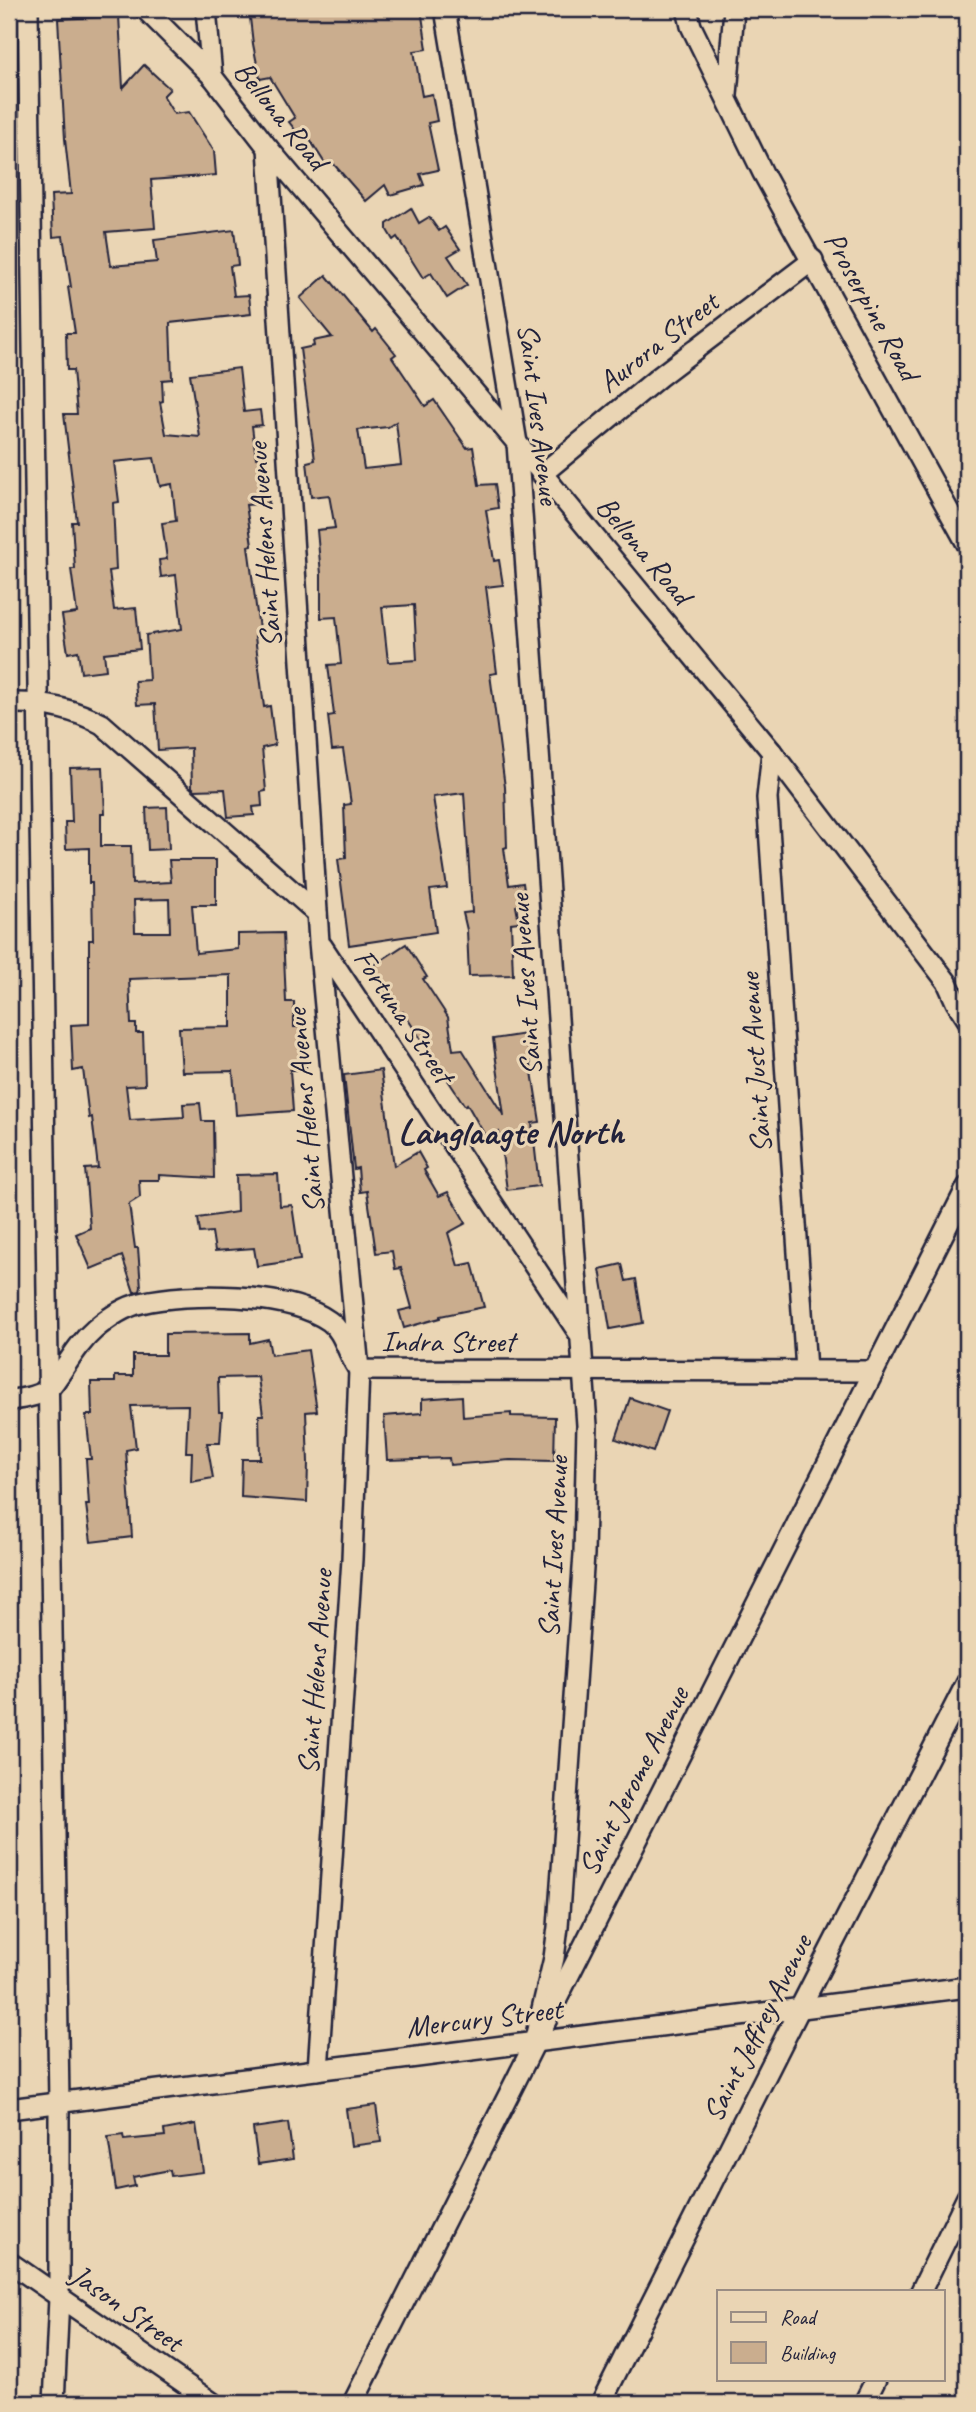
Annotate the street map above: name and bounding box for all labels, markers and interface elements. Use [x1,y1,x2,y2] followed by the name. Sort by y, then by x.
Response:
[225,53,339,181] street label: Bellona Road
[816,225,930,391] street label: Proserpine Road
[590,281,728,401] street label: Aurora Street
[509,321,569,509] street label: Saint Ives Avenue
[238,439,290,649] street label: Saint Helens Avenue
[588,488,703,615] street label: Bellona Road
[500,891,550,1077] street label: Saint Ives Avenue
[345,942,465,1094] street label: Fortuna Street
[730,969,780,1154] street label: Saint Just Avenue
[277,1005,333,1215] street label: Saint Helens Avenue
[398,1108,626,1155] district label: Langlaagte North
[381,1322,519,1360] street label: Indra Street
[529,1453,577,1639] street label: Saint Ives Avenue
[289,1566,341,1776] street label: Saint Helens Avenue
[569,1678,698,1882] street label: Saint Jerome Avenue
[694,1926,821,2128] street label: Saint Jeffrey Avenue
[404,1989,567,2046] street label: Mercury Street
[62,2254,193,2362] street label: Jason Street
[717,2290,944,2380] legend
[780,2304,819,2330] text: Road
[780,2340,837,2366] text: Building

